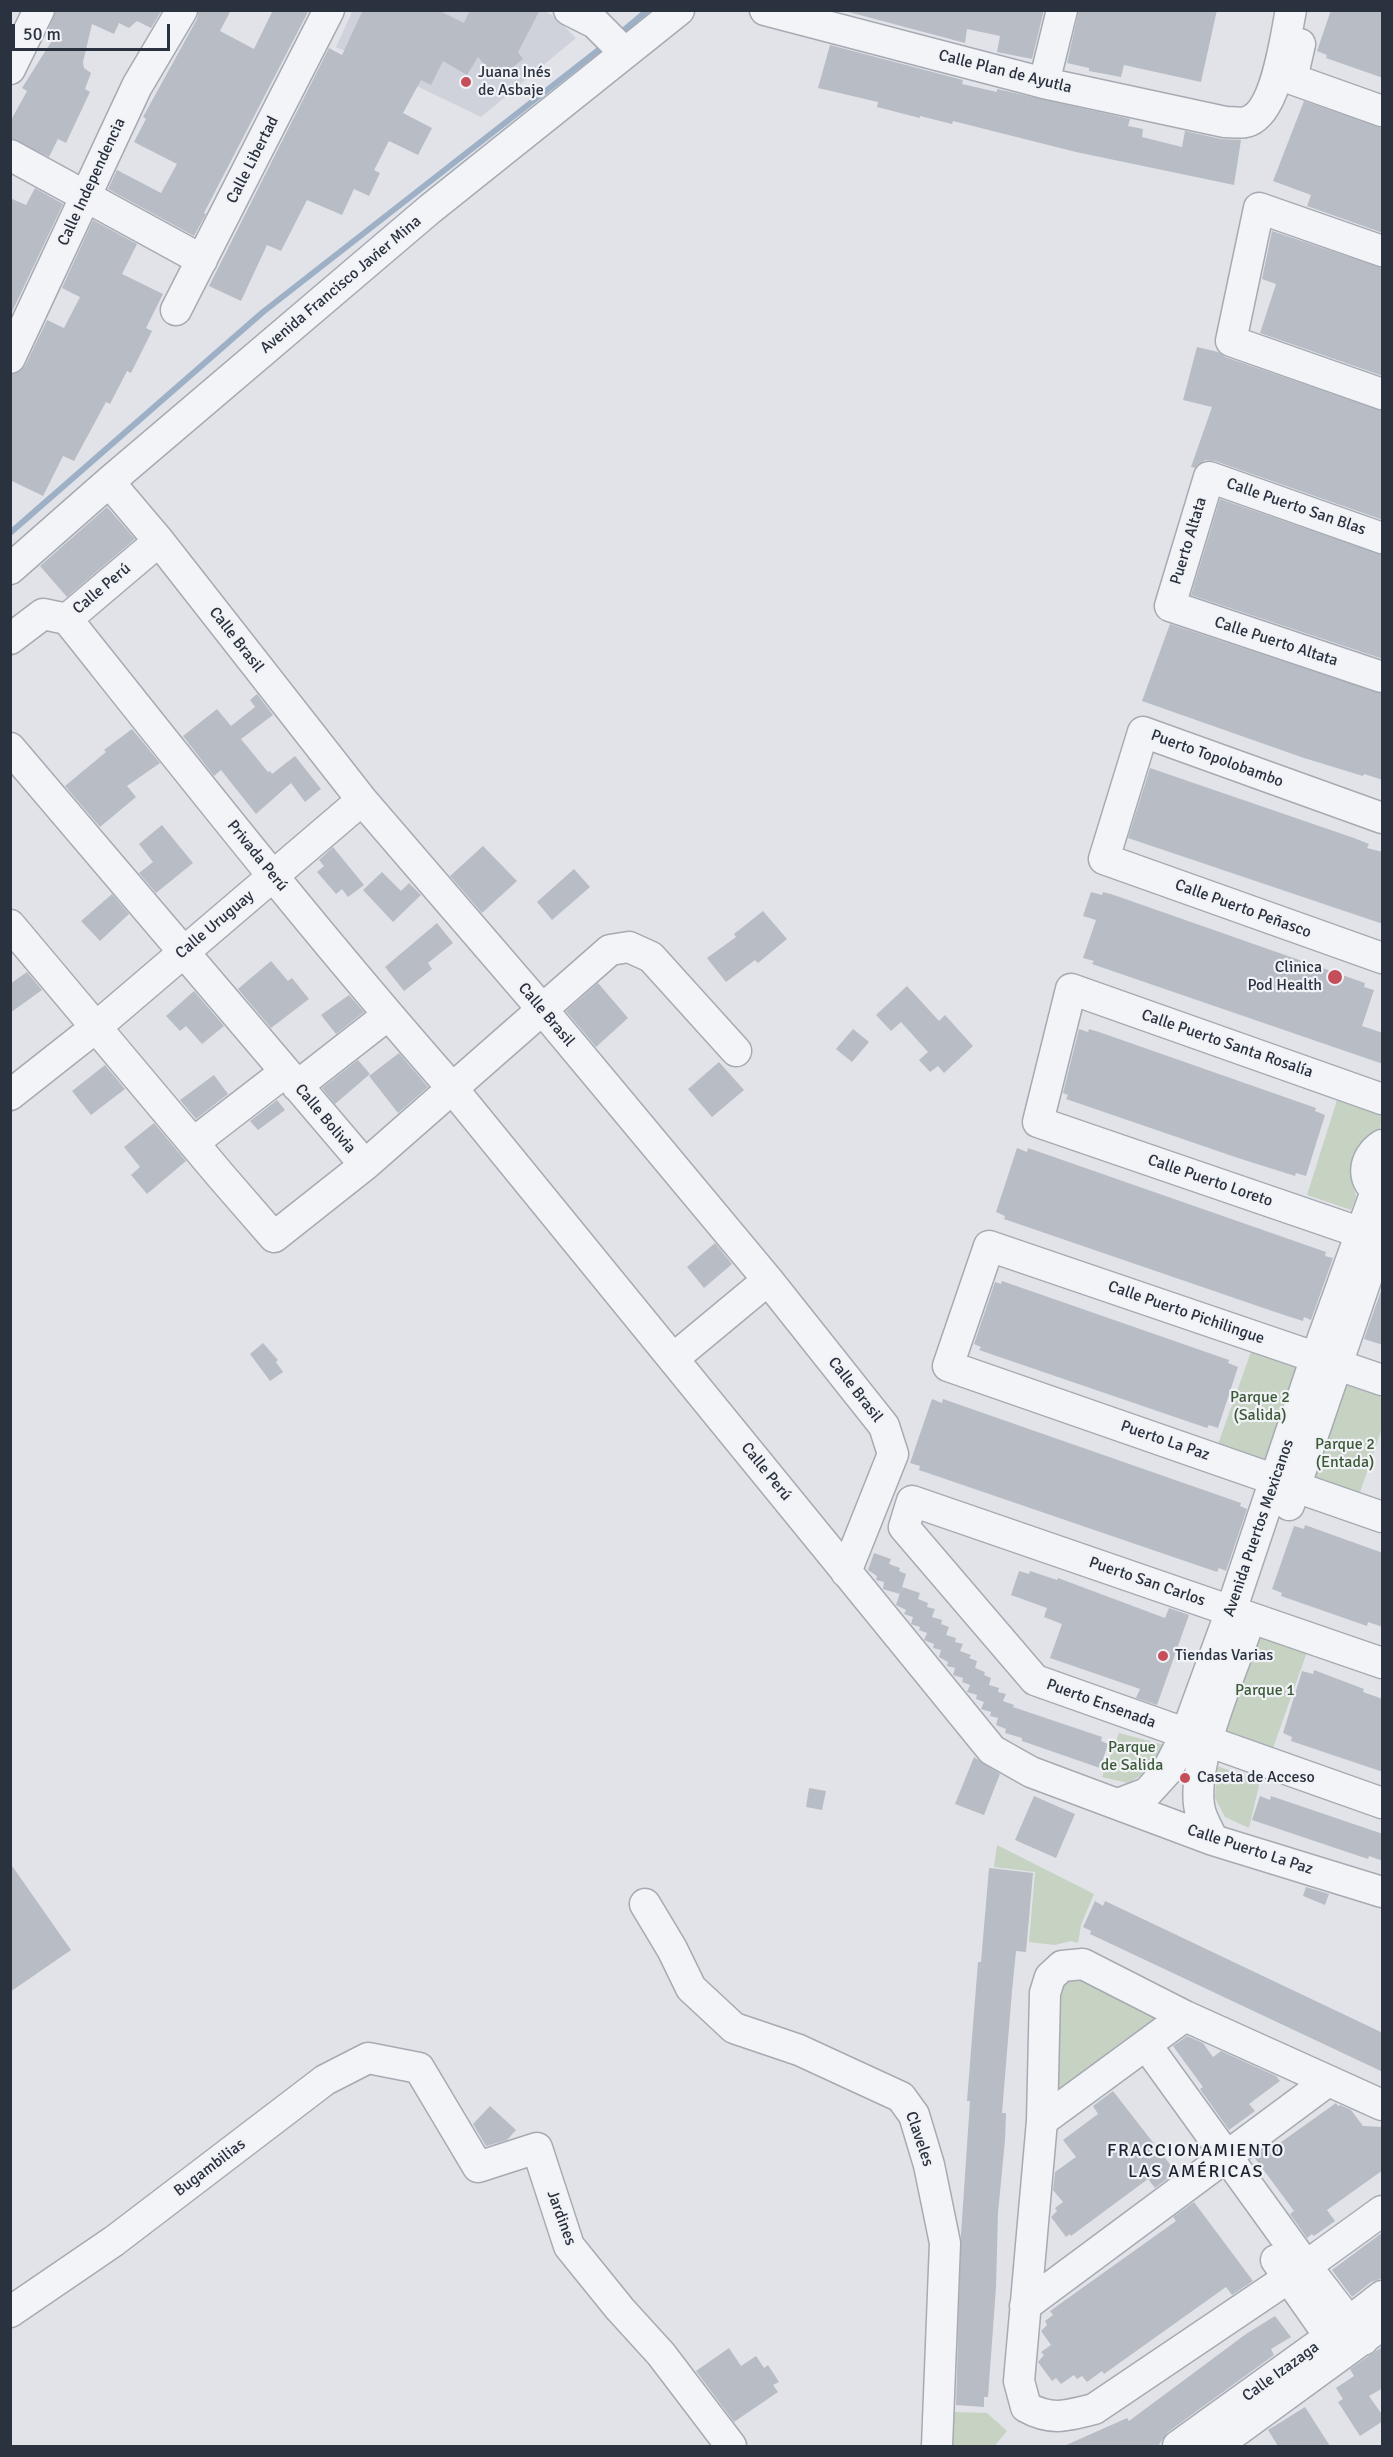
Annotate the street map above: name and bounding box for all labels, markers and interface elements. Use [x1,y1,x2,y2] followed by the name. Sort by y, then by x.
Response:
[15,12,172,50] scale bar
[23,23,61,45] text: 50 m
[936,46,1074,98] street label: Calle Plan de Ayutla
[478,63,551,101] place label: Juana Inés de Asbaje
[459,75,473,89] marker: Juana Inés de Asbaje
[223,113,283,207] street label: Calle Libertad
[54,115,130,249] street label: Calle Independencia
[257,212,425,358] street label: Avenida Francisco Javier Mina
[1224,474,1368,540] street label: Calle Puerto San Blas
[1167,495,1211,587] street label: Puerto Altata
[69,559,135,619] street label: Calle Perú
[205,603,267,677] street label: Calle Brasil
[1212,613,1340,671] street label: Calle Puerto Altata
[1148,726,1286,792] street label: Puerto Topolobambo
[223,817,291,895] street label: Privada Perú
[1172,875,1314,943] street label: Calle Puerto Peñasco
[172,887,258,963] street label: Calle Uruguay
[1247,958,1322,996] place label: Clinica Pod Health
[1326,968,1344,986] marker: Clinica Pod Health
[514,979,578,1051] street label: Calle Brasil
[1139,1006,1315,1082] street label: Calle Puerto Santa Rosalía
[290,1080,360,1158] street label: Calle Bolivia
[1145,1151,1275,1211] street label: Calle Puerto Loreto
[1105,1277,1267,1349] street label: Calle Puerto Pichilingue
[824,1353,886,1427] street label: Calle Brasil
[1230,1388,1290,1426] park label: Parque 2 (Salida)
[1118,1417,1212,1465] street label: Puerto La Paz
[1315,1435,1375,1473] park label: Parque 2 (Entada)
[1220,1437,1298,1619] street label: Avenida Puertos Mexicanos
[737,1439,795,1505] street label: Calle Perú
[1086,1553,1208,1611] street label: Puerto San Carlos
[1175,1646,1273,1666] place label: Tiendas Varias
[1156,1649,1170,1663] marker: Tiendas Varias
[1044,1675,1158,1733] street label: Puerto Ensenada
[1235,1681,1295,1701] park label: Parque 1
[1101,1738,1163,1776] park label: Parque de Salida
[1197,1768,1315,1788] place label: Caseta de Acceso
[1178,1771,1192,1785] marker: Caseta de Acceso
[1185,1821,1315,1879] street label: Calle Puerto La Paz
[901,2109,937,2169] street label: Claveles
[170,2135,250,2201] street label: Bugambilias
[1107,2140,1285,2182] district label: FRACCIONAMIENTO LAS AMÉRICAS
[542,2188,580,2248] street label: Jardines
[1239,2338,1323,2406] street label: Calle Izazaga

